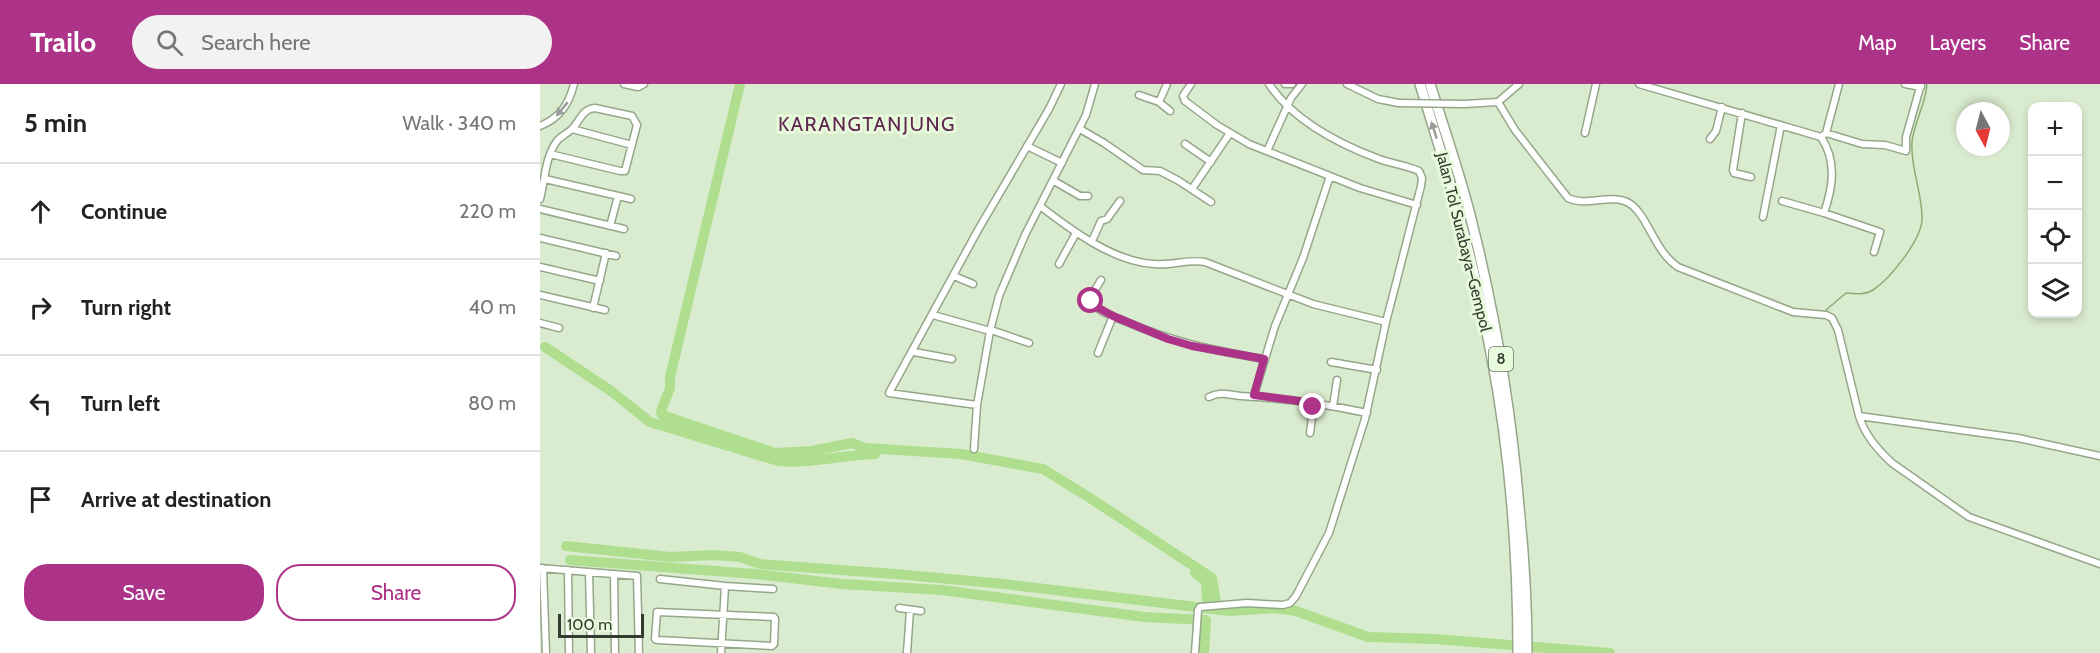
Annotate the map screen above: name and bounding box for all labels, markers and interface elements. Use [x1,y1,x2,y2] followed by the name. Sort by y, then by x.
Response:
[132,15,552,69] search box
[30,25,96,59] text: Trailo
[153,26,186,59] icon: search
[201,29,310,56] text: Search here
[1858,30,1897,55] text: Map
[1930,30,1986,55] text: Layers
[2019,30,2070,55] text: Share
[556,101,569,116] one-way arrow
[1956,102,2010,156] north arrow
[2028,102,2082,318] map controls
[2028,102,2082,156] button: +
[24,107,87,139] text: 5 min
[402,111,516,135] text: Walk · 340 m
[778,112,956,136] district label: KARANGTANJUNG
[1429,121,1439,139] one-way arrow
[1432,149,1496,334] street label: Jalan Tol Surabaya–Gempol
[2028,156,2082,210] button: −
[24,195,57,228] icon: ahead
[81,198,167,225] text: Continue
[459,199,516,223] text: 220 m
[2028,210,2082,264] button: locate
[2028,264,2082,318] button: layers
[1077,287,1103,313] route start
[24,291,57,324] icon: right
[81,294,171,321] text: Turn right
[468,295,516,319] text: 40 m
[1489,347,1513,371] road number: 8
[24,387,57,420] icon: left
[81,390,160,417] text: Turn left
[468,391,516,415] text: 80 m
[1299,393,1325,419] route end
[24,483,57,516] icon: arrive
[81,486,271,513] text: Arrive at destination
[24,564,264,621] button: Save
[276,564,516,621] button: Share
[558,611,644,638] scale bar
[567,615,612,634] text: 100 m

